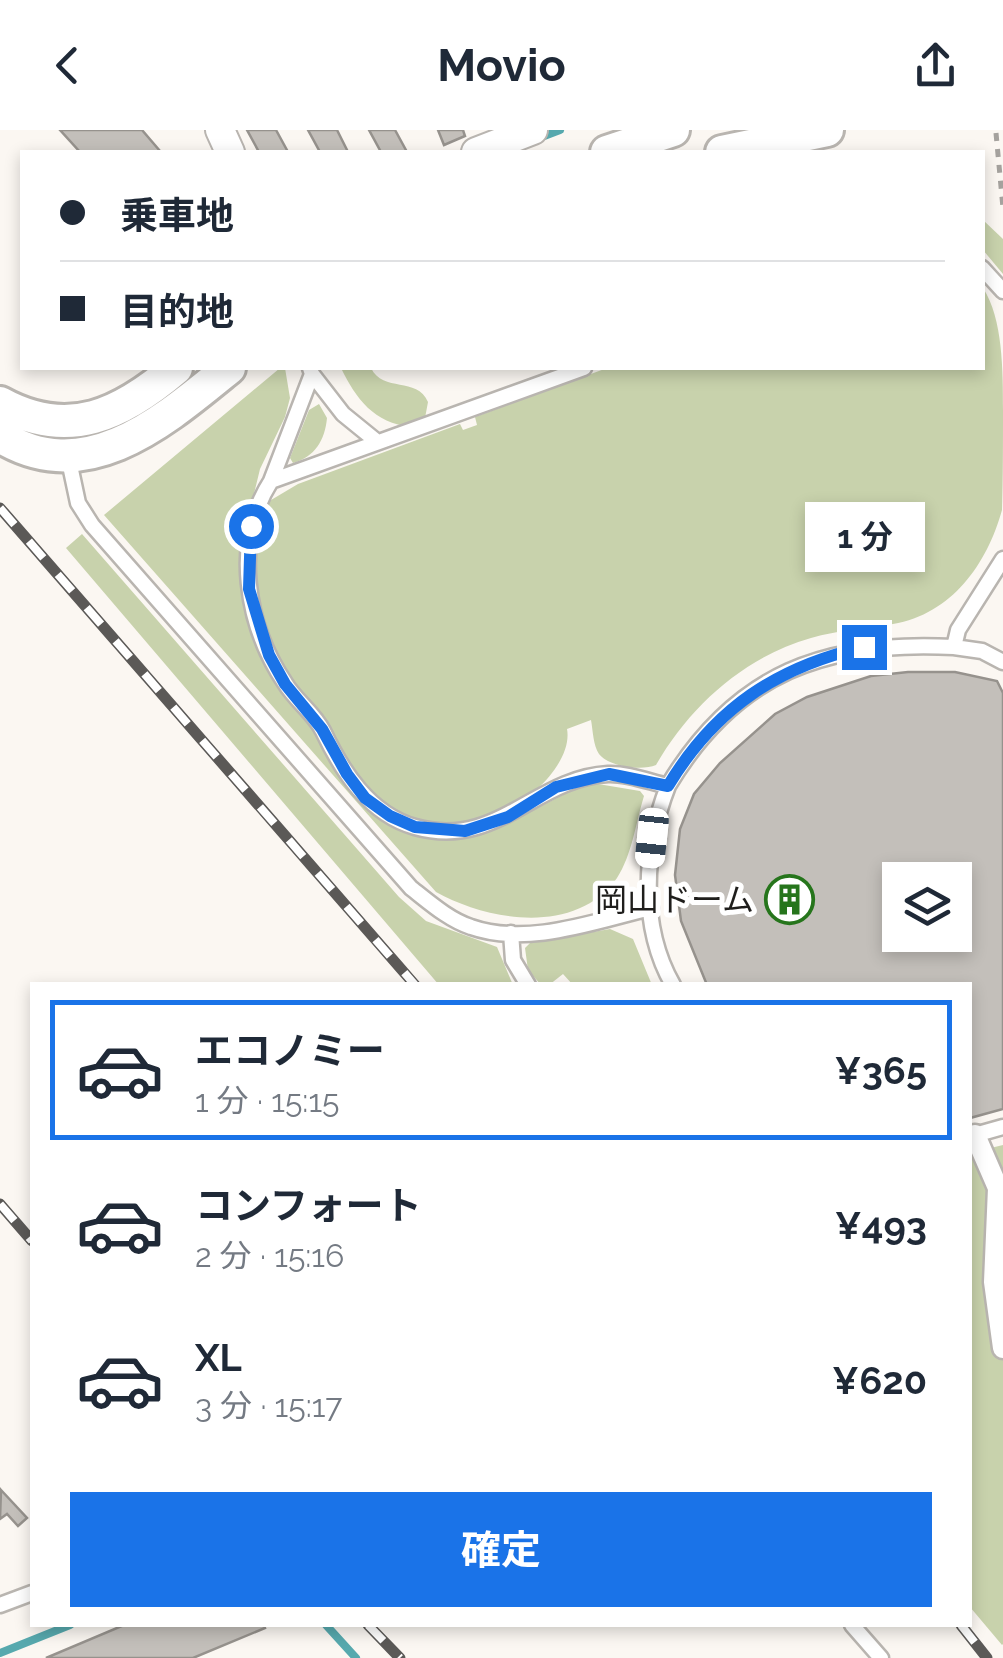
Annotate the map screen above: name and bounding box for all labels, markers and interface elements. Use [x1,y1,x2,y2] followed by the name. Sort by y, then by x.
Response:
[40,38,95,93] icon: back
[908,38,963,93] icon: share
[437,39,566,92] text: Movio
[120,193,234,238] text: 乗車地
[120,289,234,334] text: 目的地
[804,502,924,572] callout: 1 分
[229,504,274,549] route start
[837,518,893,555] text: 1 分
[842,625,887,670] route end
[634,807,670,869] car
[882,862,972,952] map controls
[882,862,972,952] button: layers
[763,874,815,926] building icon: 岡山ドーム
[595,881,754,918] place label: 岡山ドーム
[75,1025,165,1115] icon: car
[195,1028,385,1073] text: エコノミー
[835,1048,927,1093] text: ¥365
[195,1082,340,1119] text: 1 分 · 15:15
[75,1180,165,1270] icon: car
[195,1183,422,1228] text: コンフォート
[835,1203,927,1248] text: ¥493
[195,1237,344,1274] text: 2 分 · 15:16
[75,1335,165,1425] icon: car
[195,1335,242,1380] text: XL
[832,1358,927,1403] text: ¥620
[195,1387,342,1424] text: 3 分 · 15:17
[70,1492,932,1607] button: 確定

